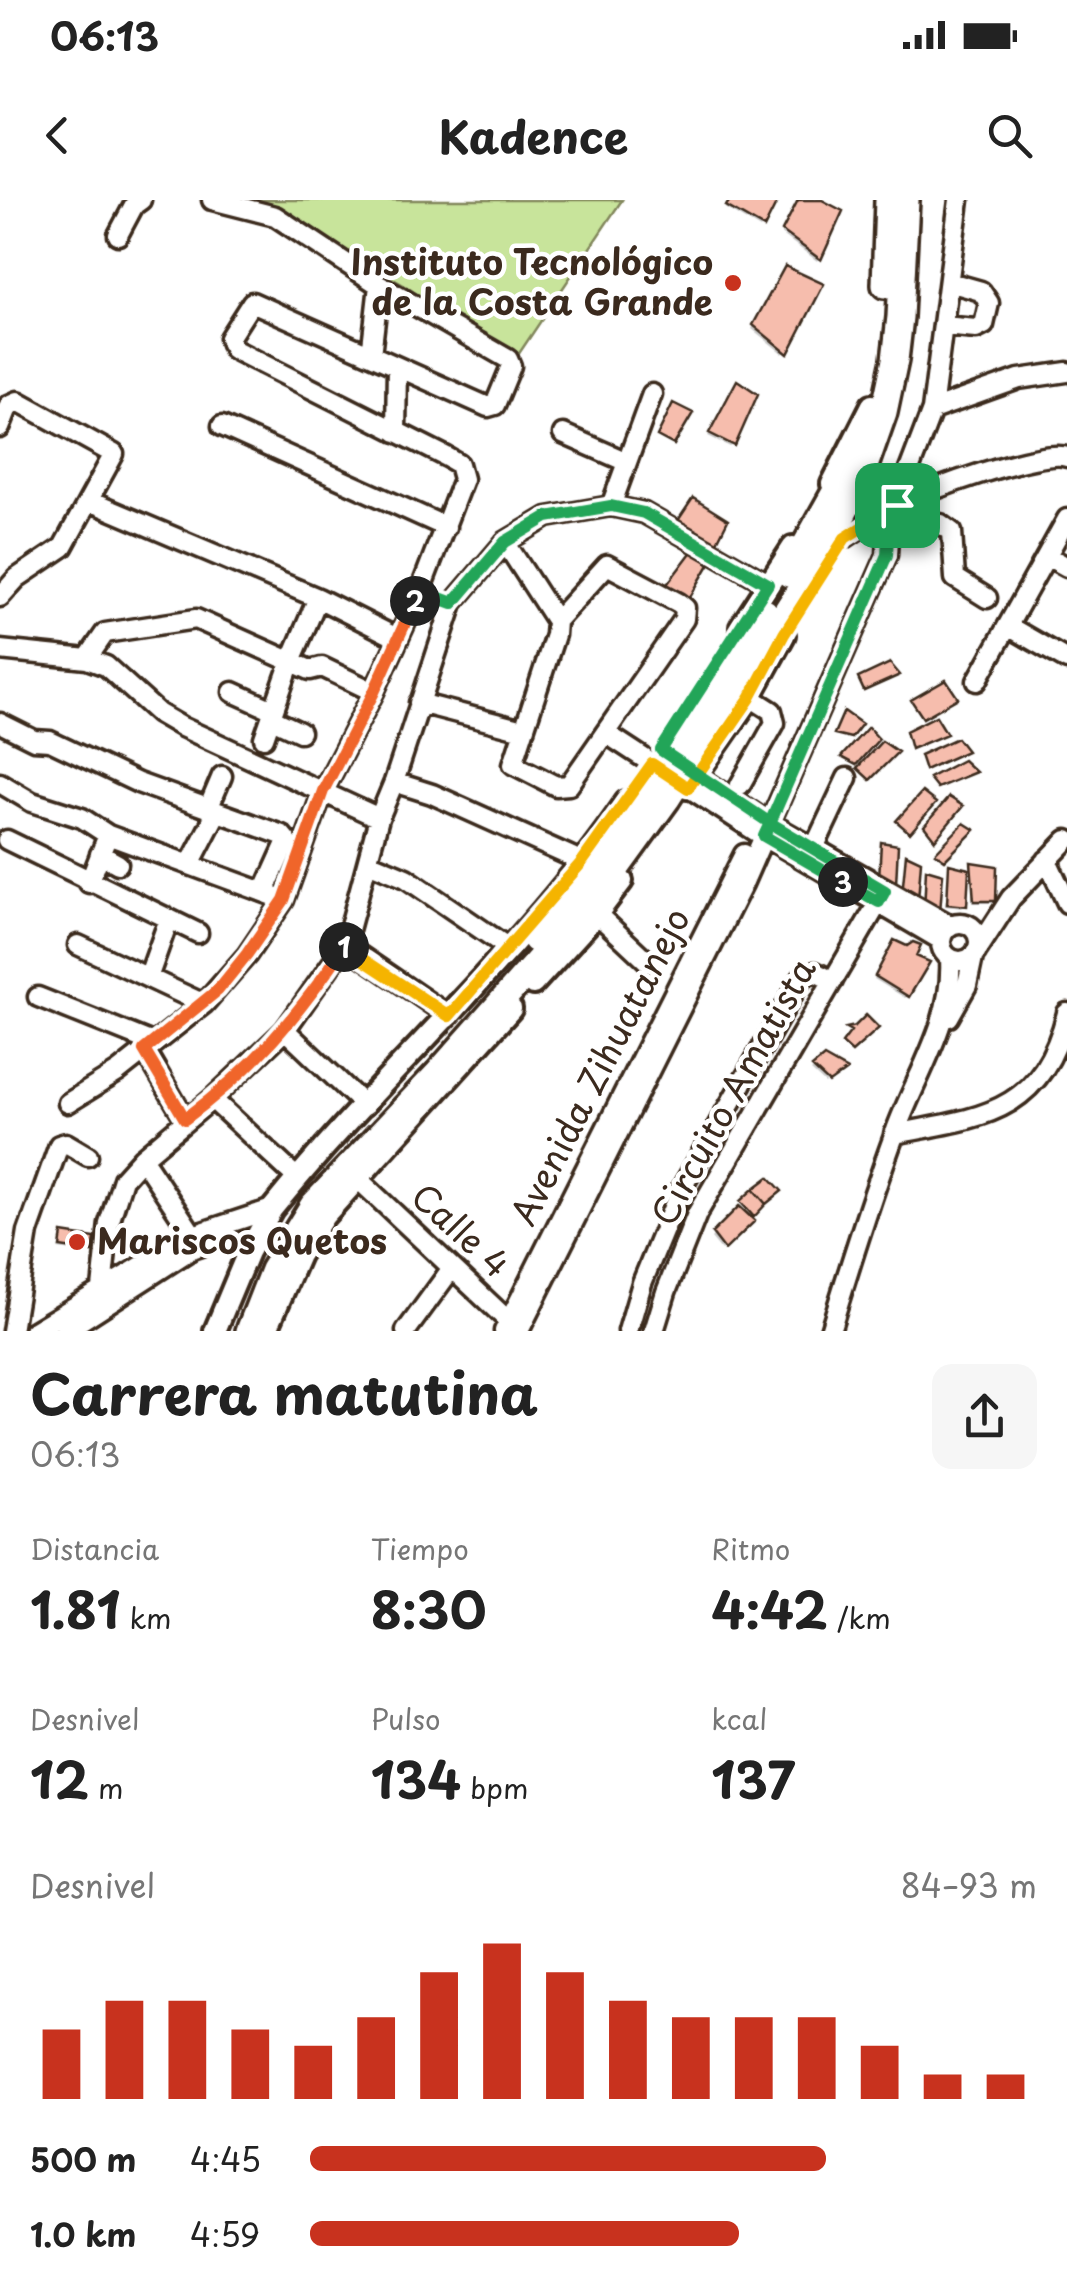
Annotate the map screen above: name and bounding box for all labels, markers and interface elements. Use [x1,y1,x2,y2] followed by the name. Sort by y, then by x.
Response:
[50,7,159,64] text: 06:13
[439,101,628,169] text: Kadence
[30,108,85,163] icon: back
[982,108,1037,163] icon: search
[350,234,713,327] place label: Instituto Tecnológico de la Costa Grande
[722,272,744,294] marker: Instituto Tecnológico de la Costa Grande
[855,463,940,548] pin
[870,478,925,533] icon: arrive
[390,576,440,626] pin: 2
[405,579,425,622] text: 2
[818,857,868,907] pin: 3
[834,860,852,903] text: 3
[496,898,702,1234] street label: Avenida Zihuatanejo
[319,922,369,972] pin: 1
[337,925,351,968] text: 1
[636,947,828,1234] street label: Circuito Amatista
[400,1169,523,1289] street label: Calle 4
[97,1213,387,1266] place label: Mariscos Quetos
[66,1231,88,1253] marker: Mariscos Quetos
[30,1351,538,1434] text: Carrera matutina
[932,1364,1037,1469] button: share
[30,1430,121,1478] text: 06:13
[30,1527,159,1570] text: Distancia
[371,1527,469,1570] text: Tiempo
[711,1527,790,1570] text: Ritmo
[30,1570,120,1646] text: 1.81
[371,1570,486,1646] text: 8:30
[711,1570,828,1646] text: 4:42
[120,1596,172,1639] text: km
[828,1596,891,1639] text: /km
[30,1697,139,1740] text: Desnivel
[371,1697,441,1740] text: Pulso
[711,1697,767,1740] text: kcal
[30,1740,89,1816] text: 12
[371,1740,461,1816] text: 134
[711,1740,795,1816] text: 137
[89,1766,124,1809] text: m
[461,1766,528,1809] text: bpm
[30,1861,155,1909] text: Desnivel
[901,1861,1037,1909] text: 84–93 m
[30,2135,136,2183] text: 500 m
[190,2135,261,2183] text: 4:45
[30,2210,136,2258] text: 1.0 km
[190,2210,260,2258] text: 4:59

